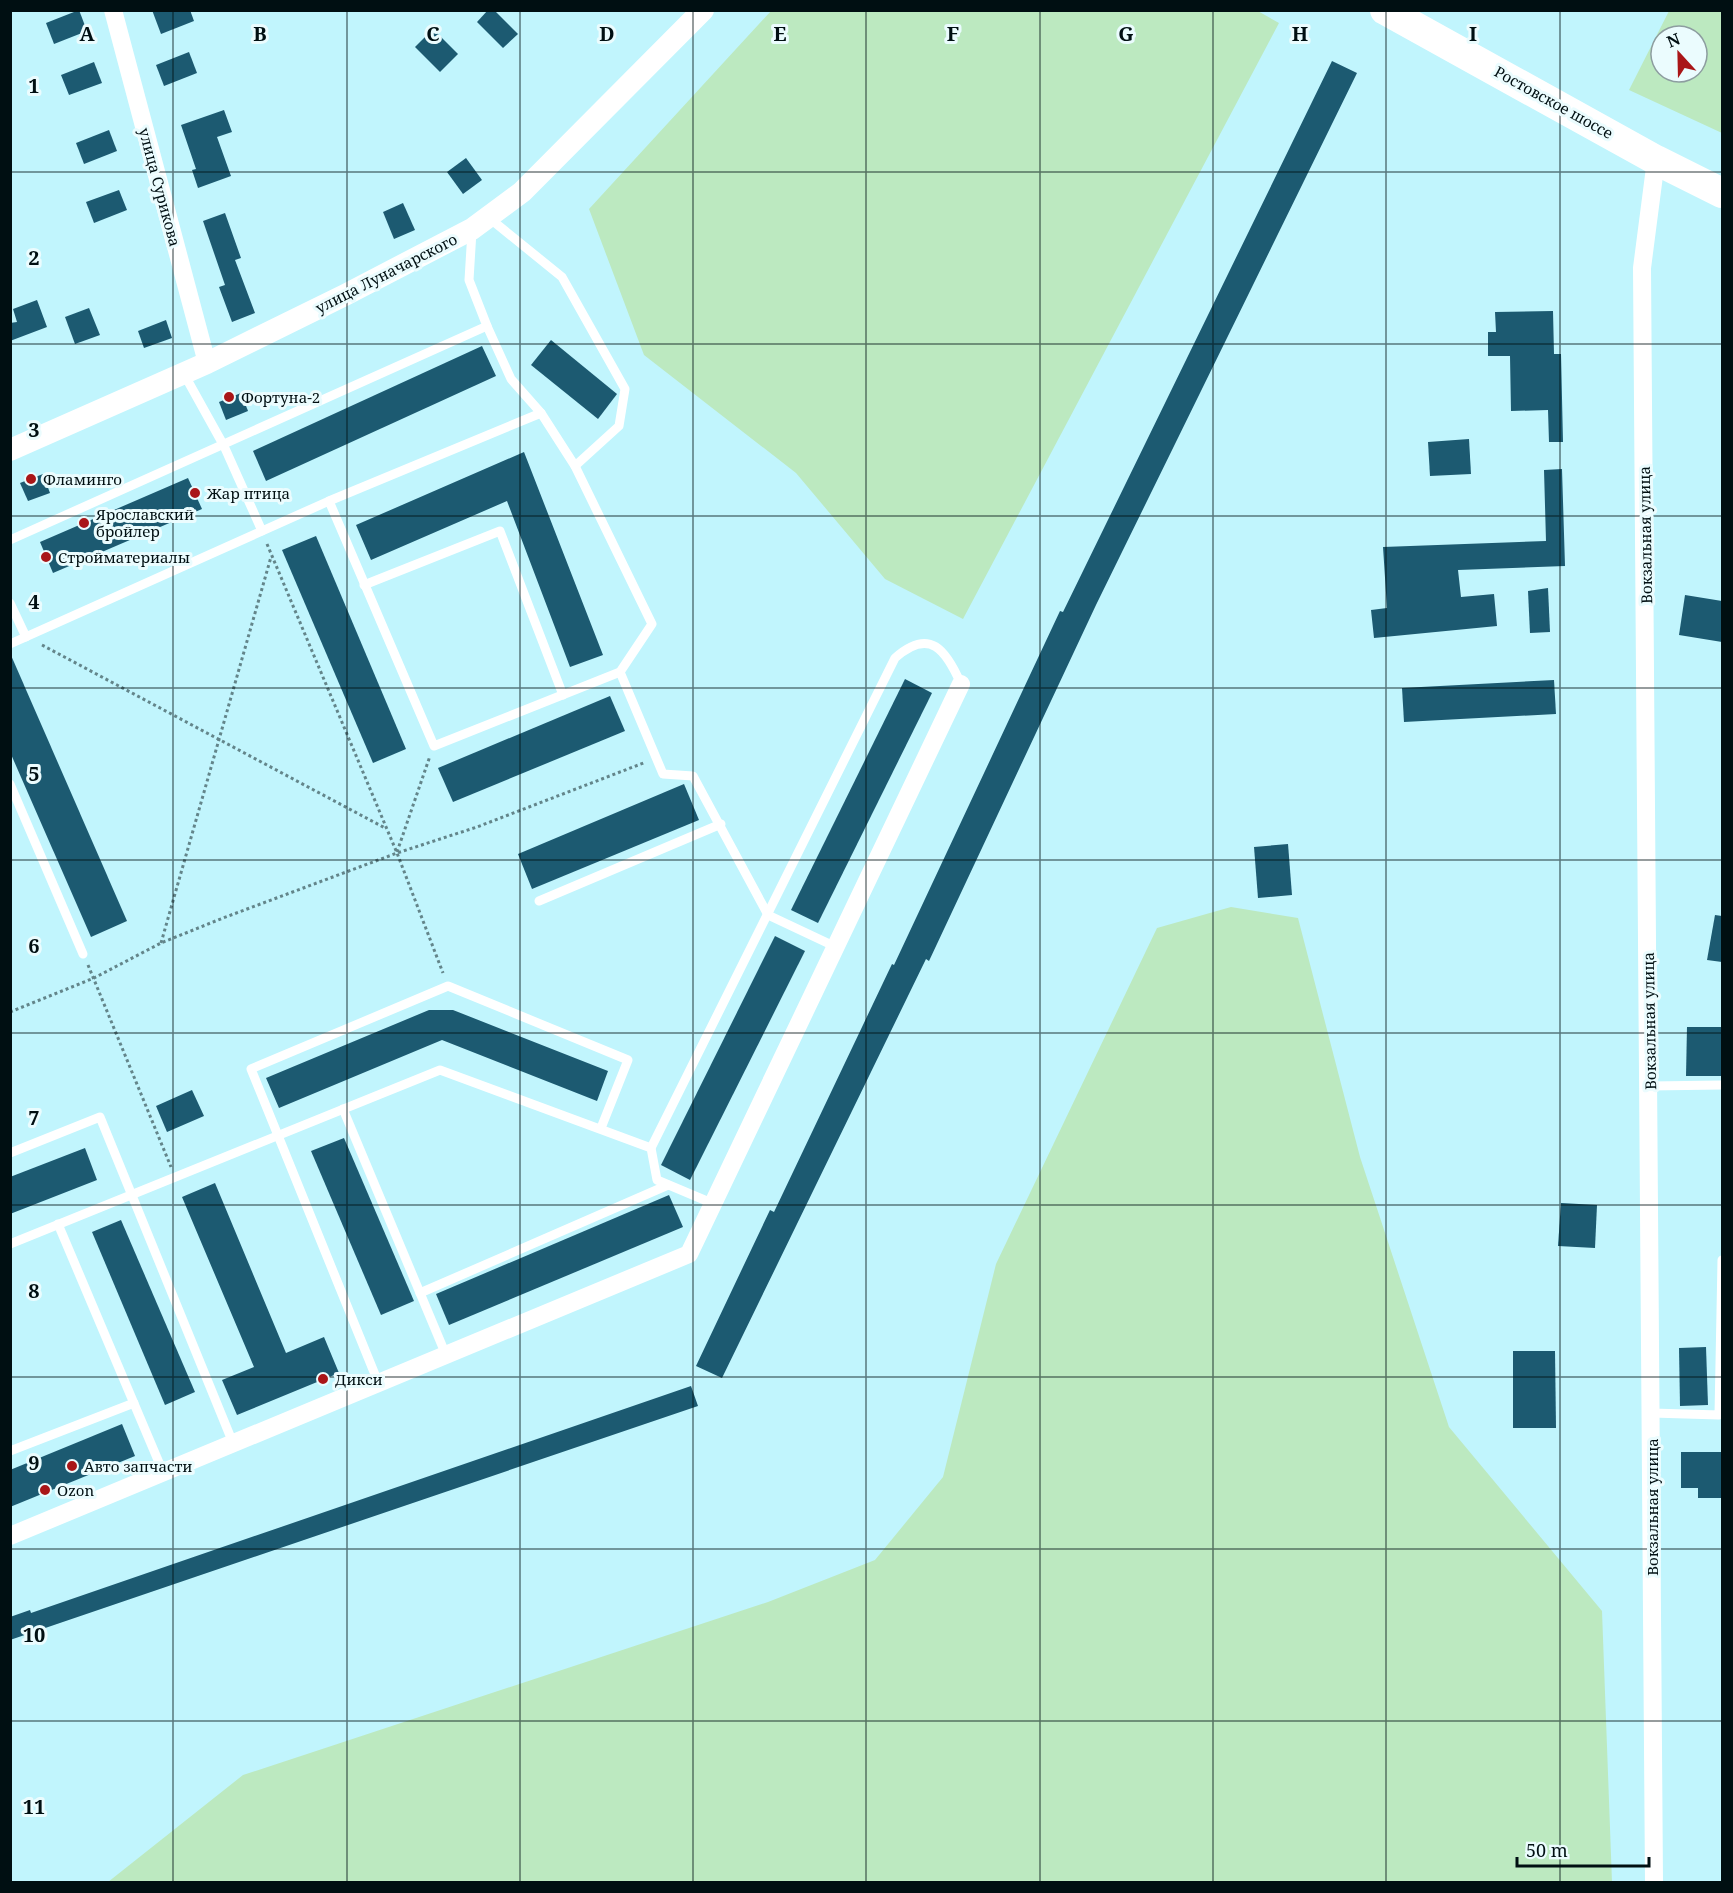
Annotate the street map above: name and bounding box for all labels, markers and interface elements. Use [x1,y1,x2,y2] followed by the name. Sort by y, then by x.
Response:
[79,20,95,47] text: A
[253,20,267,47] text: B
[426,20,440,47] text: C
[599,20,615,47] text: D
[773,20,787,47] text: E
[947,20,959,47] text: F
[1118,20,1134,47] text: G
[1292,20,1308,47] text: H
[1469,20,1477,47] text: I
[1649,24,1709,84] north arrow
[1663,27,1684,53] text: N
[1491,61,1617,143] street label: Ростовское шоссе
[28,72,40,99] text: 1
[135,125,185,249] street label: улица Сурикова
[312,229,460,317] street label: улица Луначарского
[28,244,40,271] text: 2
[241,387,320,407] place label: Фортуна-2
[222,390,236,404] marker: Фортуна-2
[28,416,40,443] text: 3
[1634,466,1656,604] street label: Вокзальная улица
[43,469,122,489] place label: Фламинго
[24,472,38,486] marker: Фламинго
[206,483,290,503] place label: Жар птица
[188,486,202,500] marker: Жар птица
[95,504,194,541] place label: Ярославский бройлер
[77,516,91,530] marker: Ярославский бройлер
[58,547,190,567] place label: Стройматериалы
[39,550,53,564] marker: Стройматериалы
[28,588,40,615] text: 4
[28,760,40,787] text: 5
[28,932,40,959] text: 6
[1638,952,1660,1090] street label: Вокзальная улица
[28,1104,40,1131] text: 7
[28,1277,40,1304] text: 8
[335,1369,383,1389] place label: Дикси
[316,1372,330,1386] marker: Дикси
[1642,1438,1662,1576] street label: Вокзальная улица
[28,1449,40,1476] text: 9
[84,1456,192,1476] place label: Авто запчасти
[65,1459,79,1473] marker: Авто запчасти
[57,1480,94,1500] place label: Ozon
[38,1483,52,1497] marker: Ozon
[23,1621,45,1648] text: 10
[23,1793,45,1820] text: 11
[1517,1830,1649,1868] scale bar
[1526,1838,1568,1862] text: 50 m

